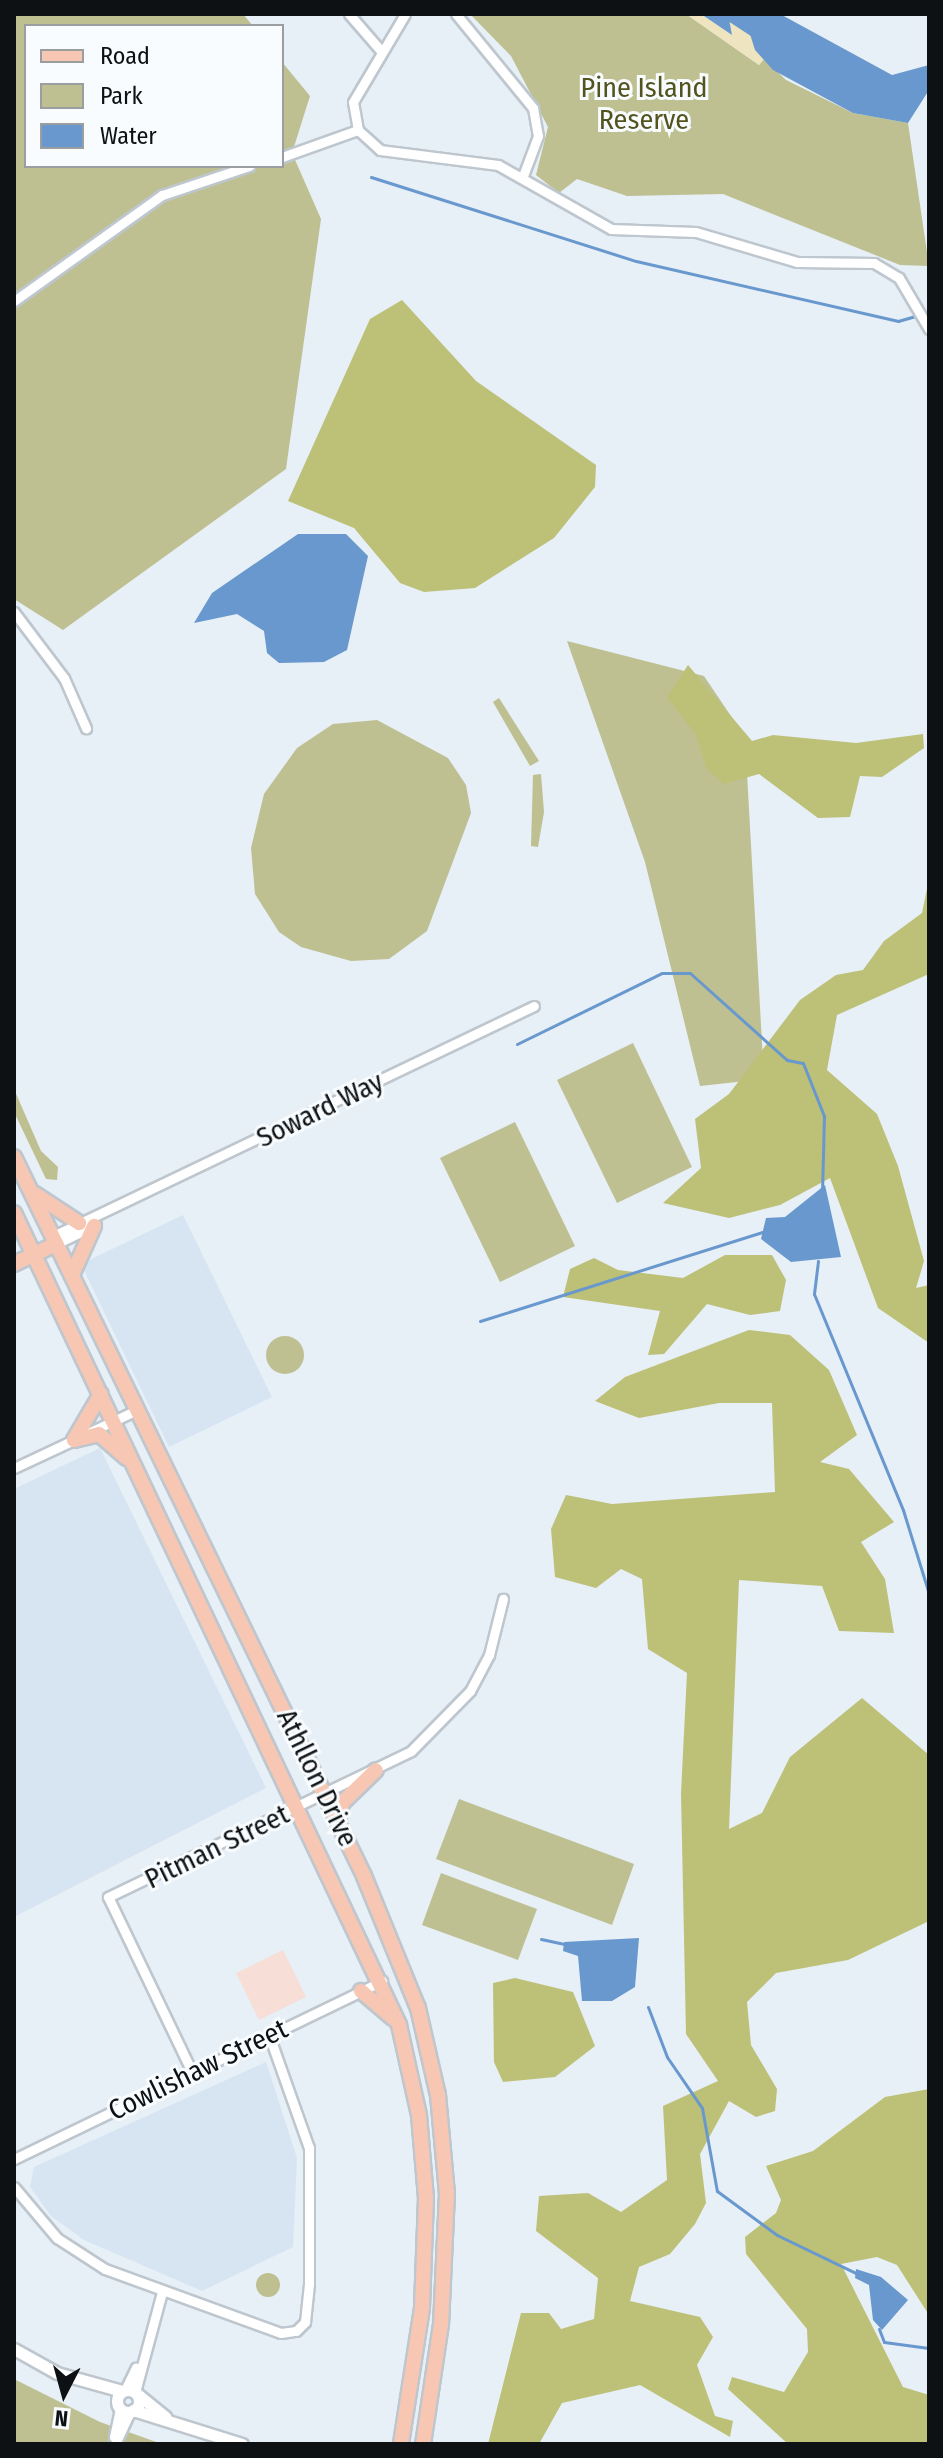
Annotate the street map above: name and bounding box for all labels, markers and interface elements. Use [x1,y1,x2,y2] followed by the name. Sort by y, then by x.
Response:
[24,24,284,168] legend
[100,42,150,70] text: Road
[581,71,707,137] park label: Pine Island Reserve
[100,82,143,110] text: Park
[100,122,157,150] text: Water
[251,1065,389,1155] street label: Soward Way
[269,1704,365,1852] street label: Athllon Drive
[139,1798,295,1896] street label: Pitman Street
[103,2012,293,2128] street label: Cowlishaw Street
[24,2354,104,2434] north arrow
[53,2404,69,2432] text: N

